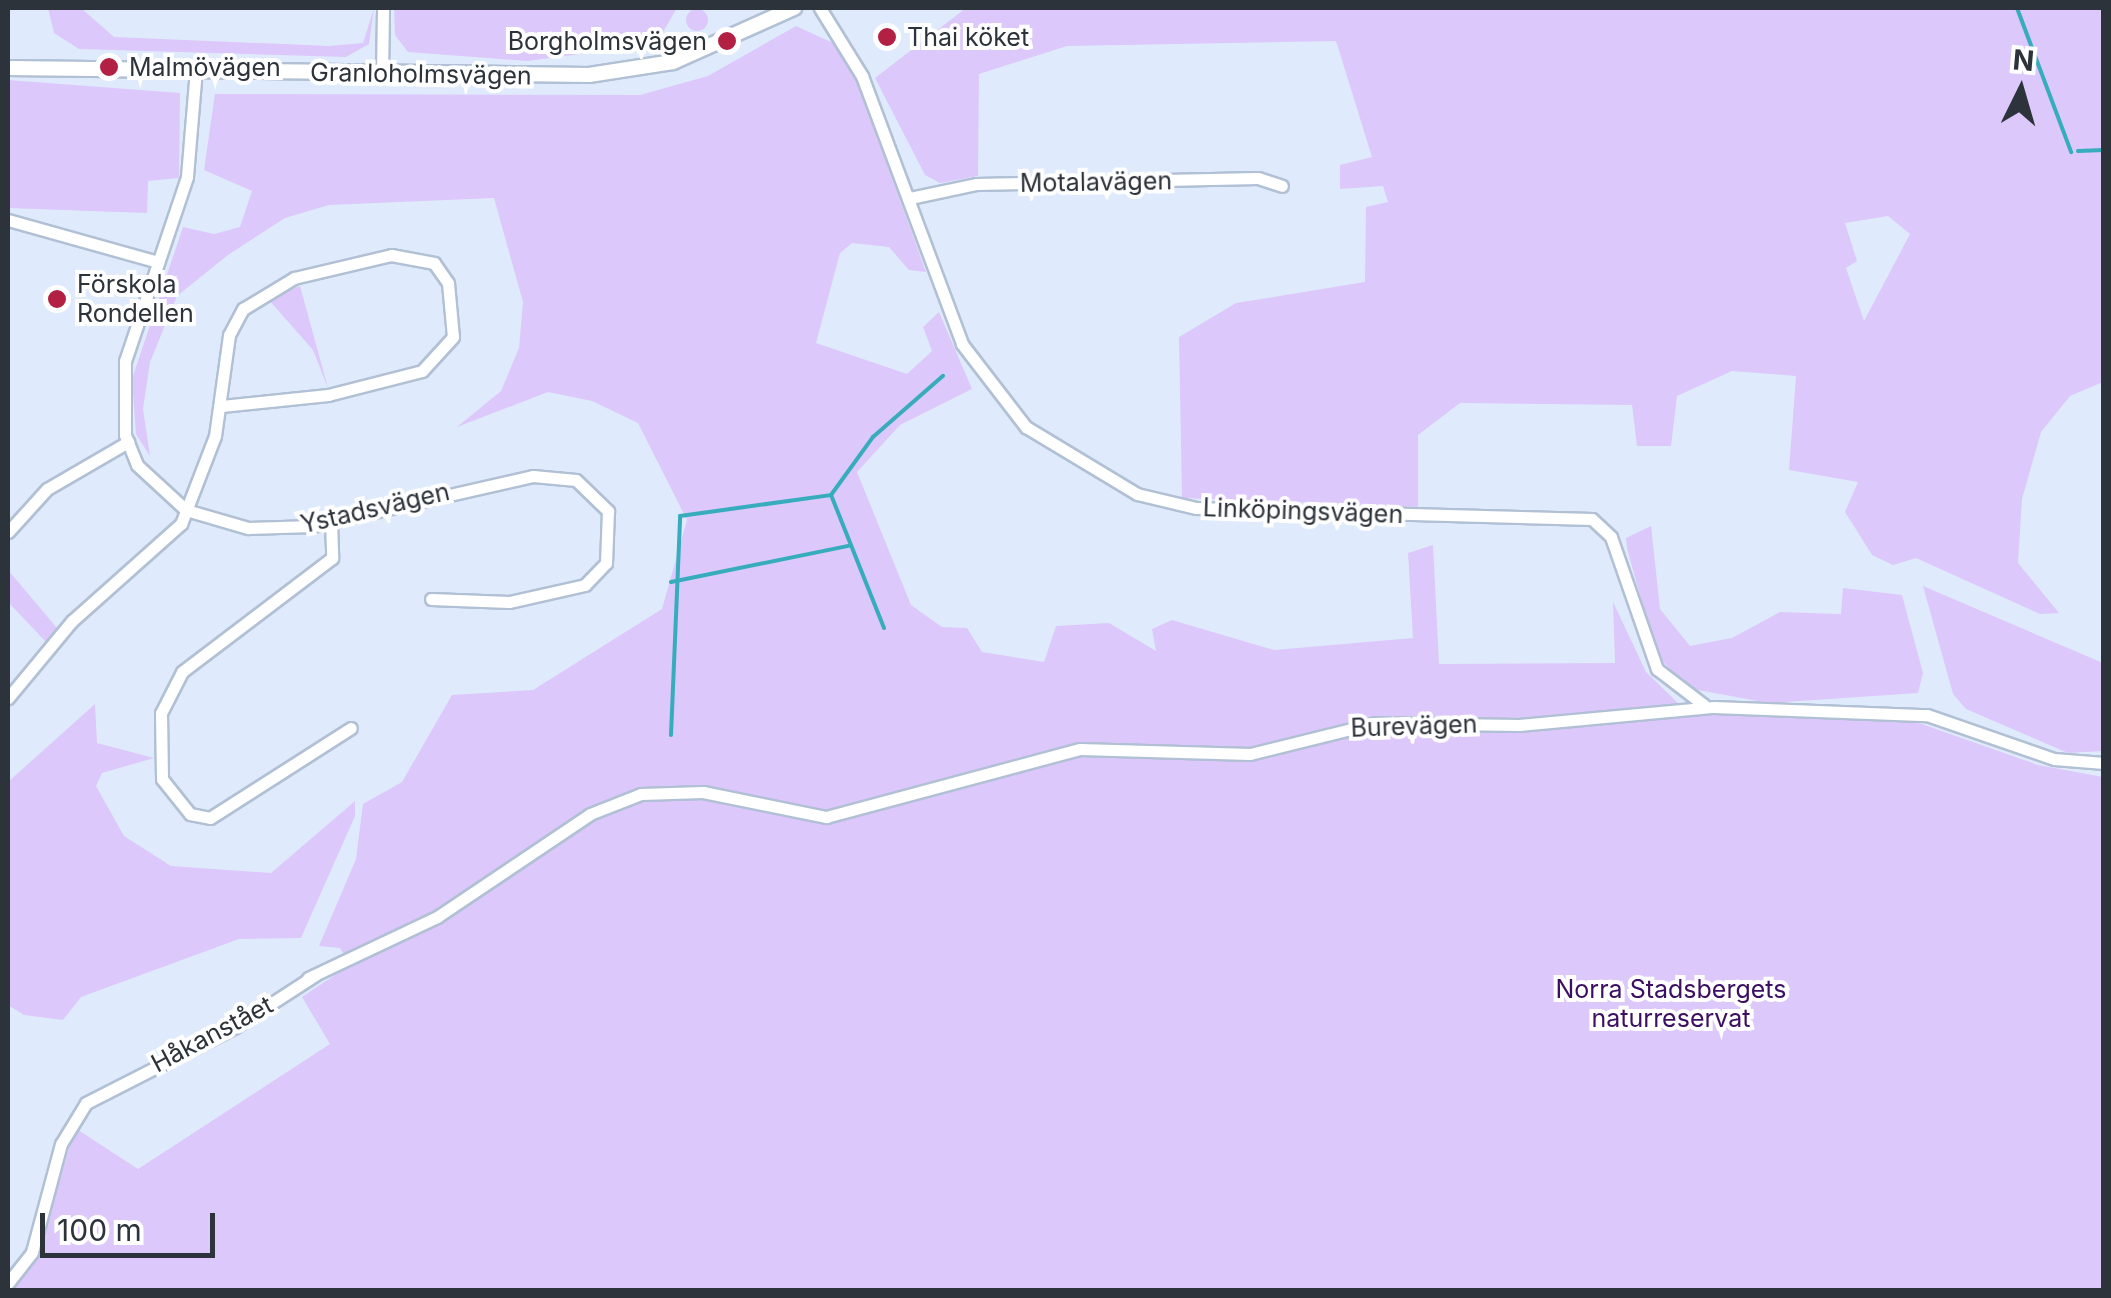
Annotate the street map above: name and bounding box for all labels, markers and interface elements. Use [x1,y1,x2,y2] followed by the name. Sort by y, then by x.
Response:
[907,22,1029,52] place label: Thai köket
[508,26,707,56] place label: Borgholmsvägen
[876,26,898,48] marker: Thai köket
[716,30,738,52] marker: Borgholmsvägen
[1971,40,2071,140] north arrow
[2012,42,2036,78] text: N
[129,52,281,82] place label: Malmövägen
[98,56,120,78] marker: Malmövägen
[310,57,532,91] street label: Granloholmsvägen
[1020,166,1172,198] street label: Motalavägen
[77,270,194,329] place label: Förskola Rondellen
[46,288,68,310] marker: Förskola Rondellen
[298,476,452,540] street label: Ystadsvägen
[1202,493,1404,529] street label: Linköpingsvägen
[1350,709,1478,743] street label: Burevägen
[1556,975,1786,1034] park label: Norra Stadsbergets naturreservat
[146,989,278,1079] street label: Håkanstået
[45,1193,220,1255] scale bar
[57,1212,142,1248] text: 100 m

